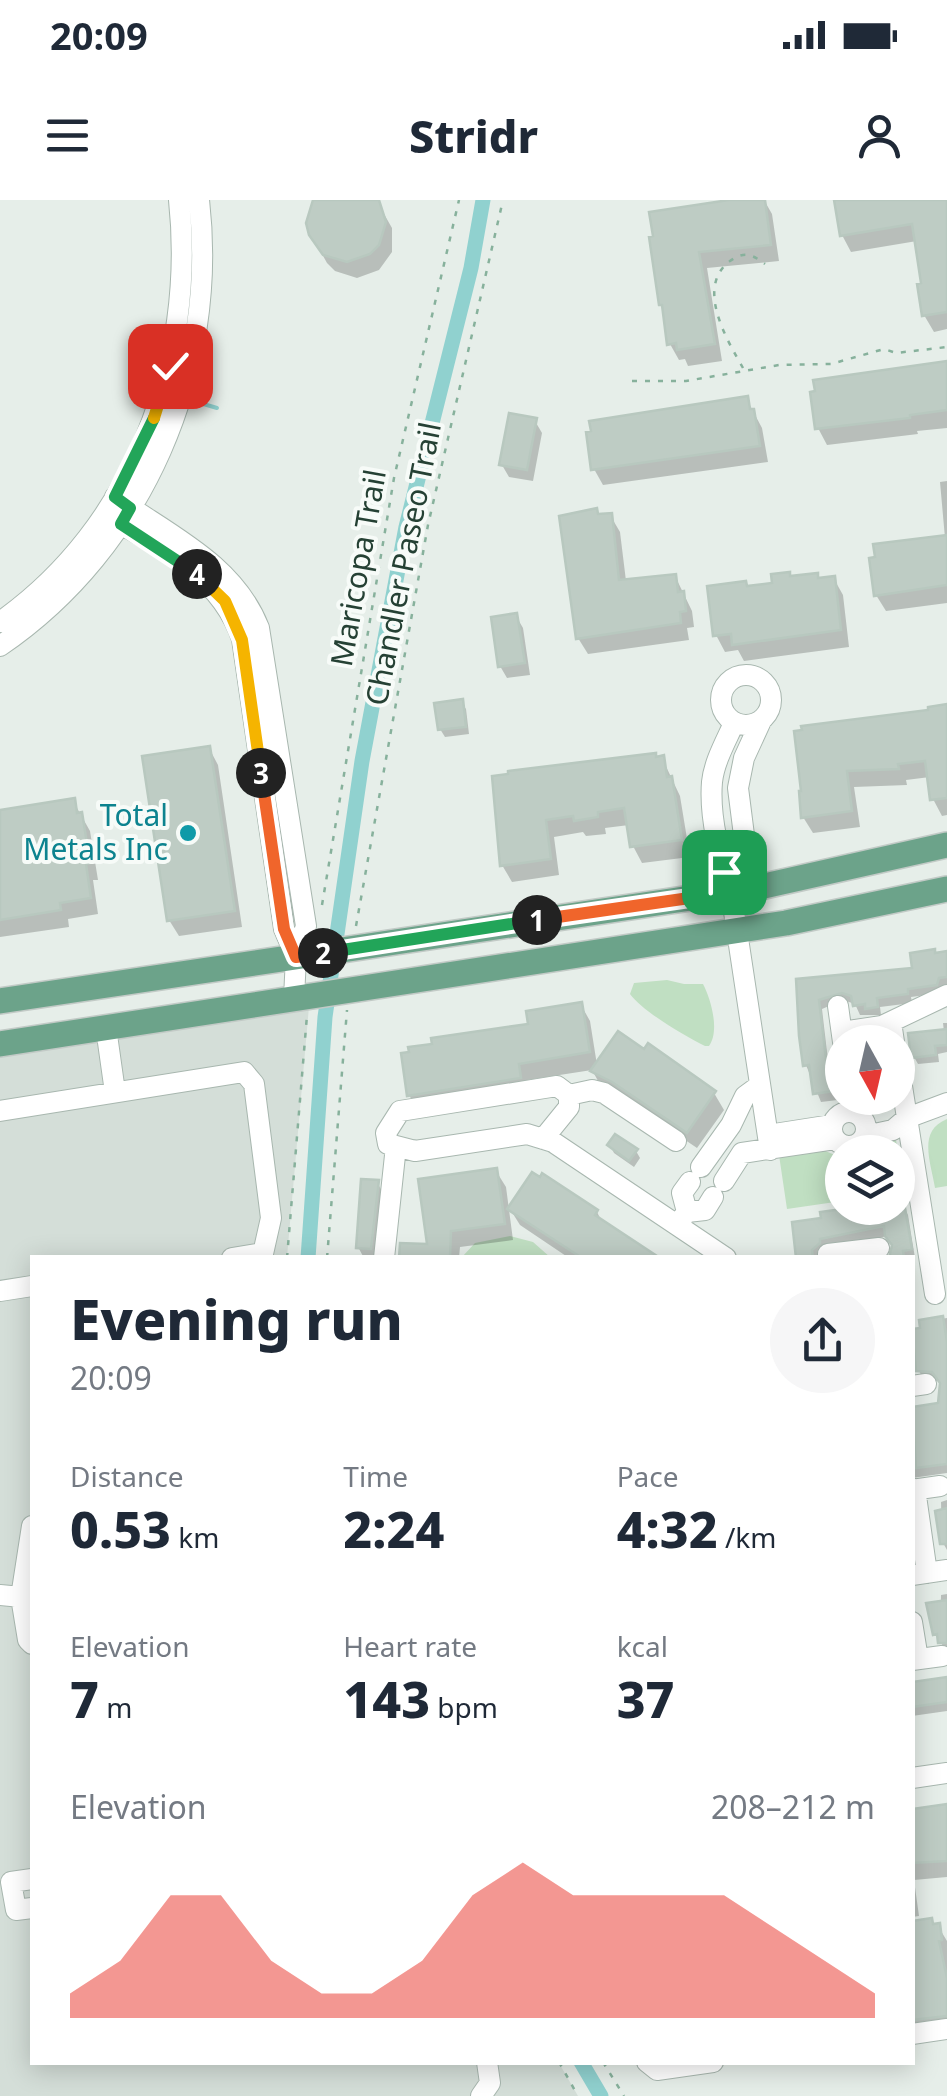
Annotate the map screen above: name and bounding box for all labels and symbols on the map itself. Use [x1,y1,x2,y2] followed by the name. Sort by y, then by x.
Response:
[128,324,213,409] pin
[355,419,450,709] street label: Chandler Paseo Trail
[320,466,395,669] street label: Maricopa Trail
[172,549,222,599] pin: 4
[236,748,286,798] pin: 3
[23,794,168,869] place label: Total Metals Inc
[177,822,199,844] marker: Total Metals Inc
[682,830,767,915] pin
[512,895,562,945] pin: 1
[298,928,348,978] pin: 2
[825,1025,915,1115] north arrow

